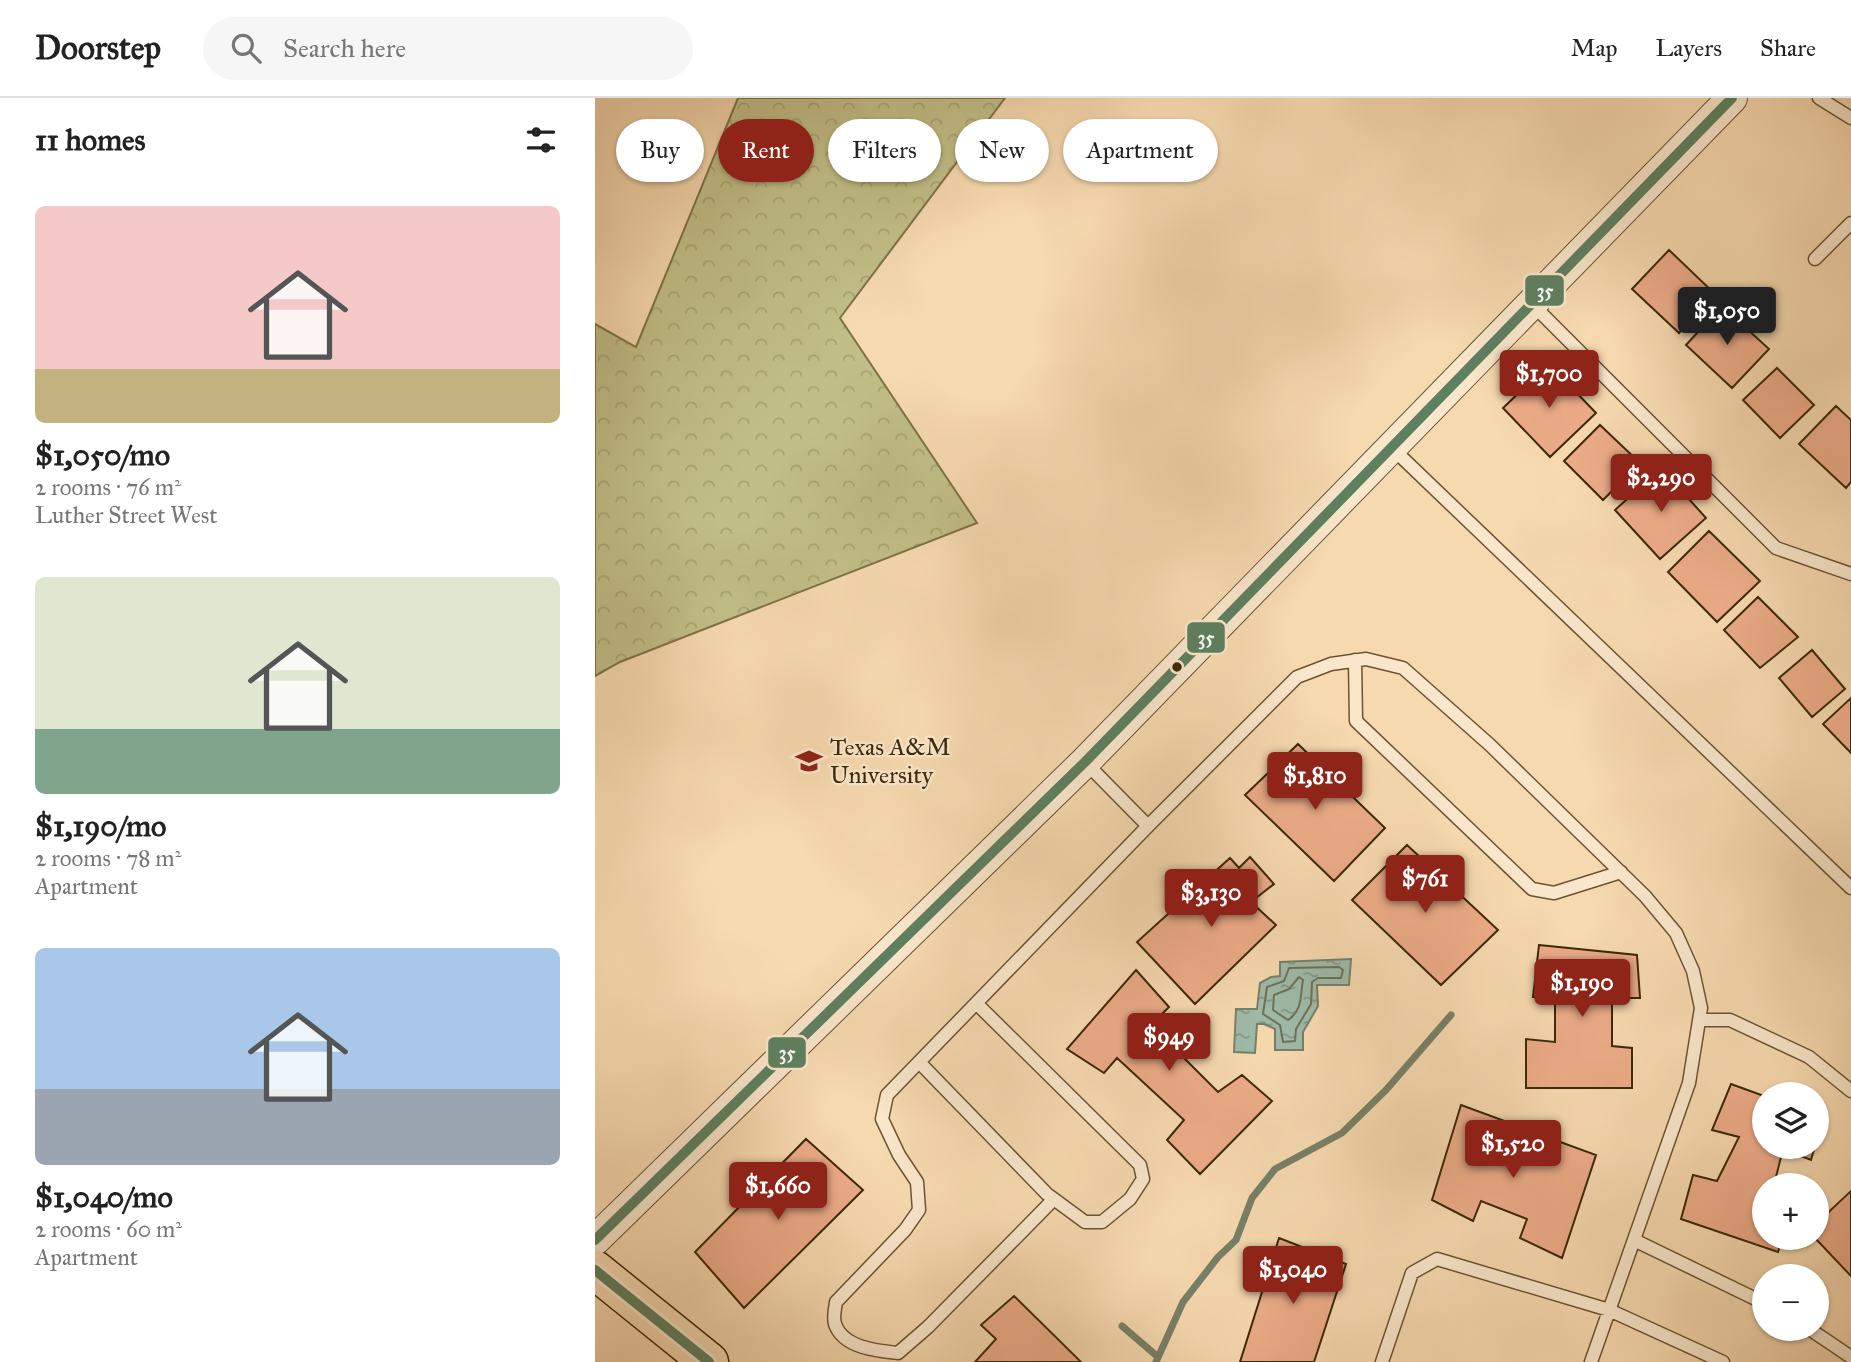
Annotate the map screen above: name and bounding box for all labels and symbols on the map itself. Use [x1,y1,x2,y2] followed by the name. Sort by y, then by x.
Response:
[1524,274,1565,307] line badge: 35
[1537,279,1553,303] text: 35
[1670,288,1784,347] pin: $1,050
[1492,350,1606,410] pin: $1,700
[1604,454,1718,514] pin: $2,290
[1186,621,1226,654] line badge: 35
[1198,626,1214,650] text: 35
[1170,660,1184,674] unlabelled marker
[830,732,950,790] place label: Texas A&M University
[794,746,824,776] school or university icon: Texas A&M University
[1258,752,1372,812] pin: $1,810
[1384,856,1466,915] pin: $761
[1154,870,1268,929] pin: $3,130
[1525,960,1639,1019] pin: $1,190
[1128,1014,1210,1073] pin: $949
[767,1036,807,1069] line badge: 35
[779,1041,795,1065] text: 35
[1456,1121,1570,1180] pin: $1,520
[721,1162,835,1222] pin: $1,660
[1236,1246,1350,1306] pin: $1,040

